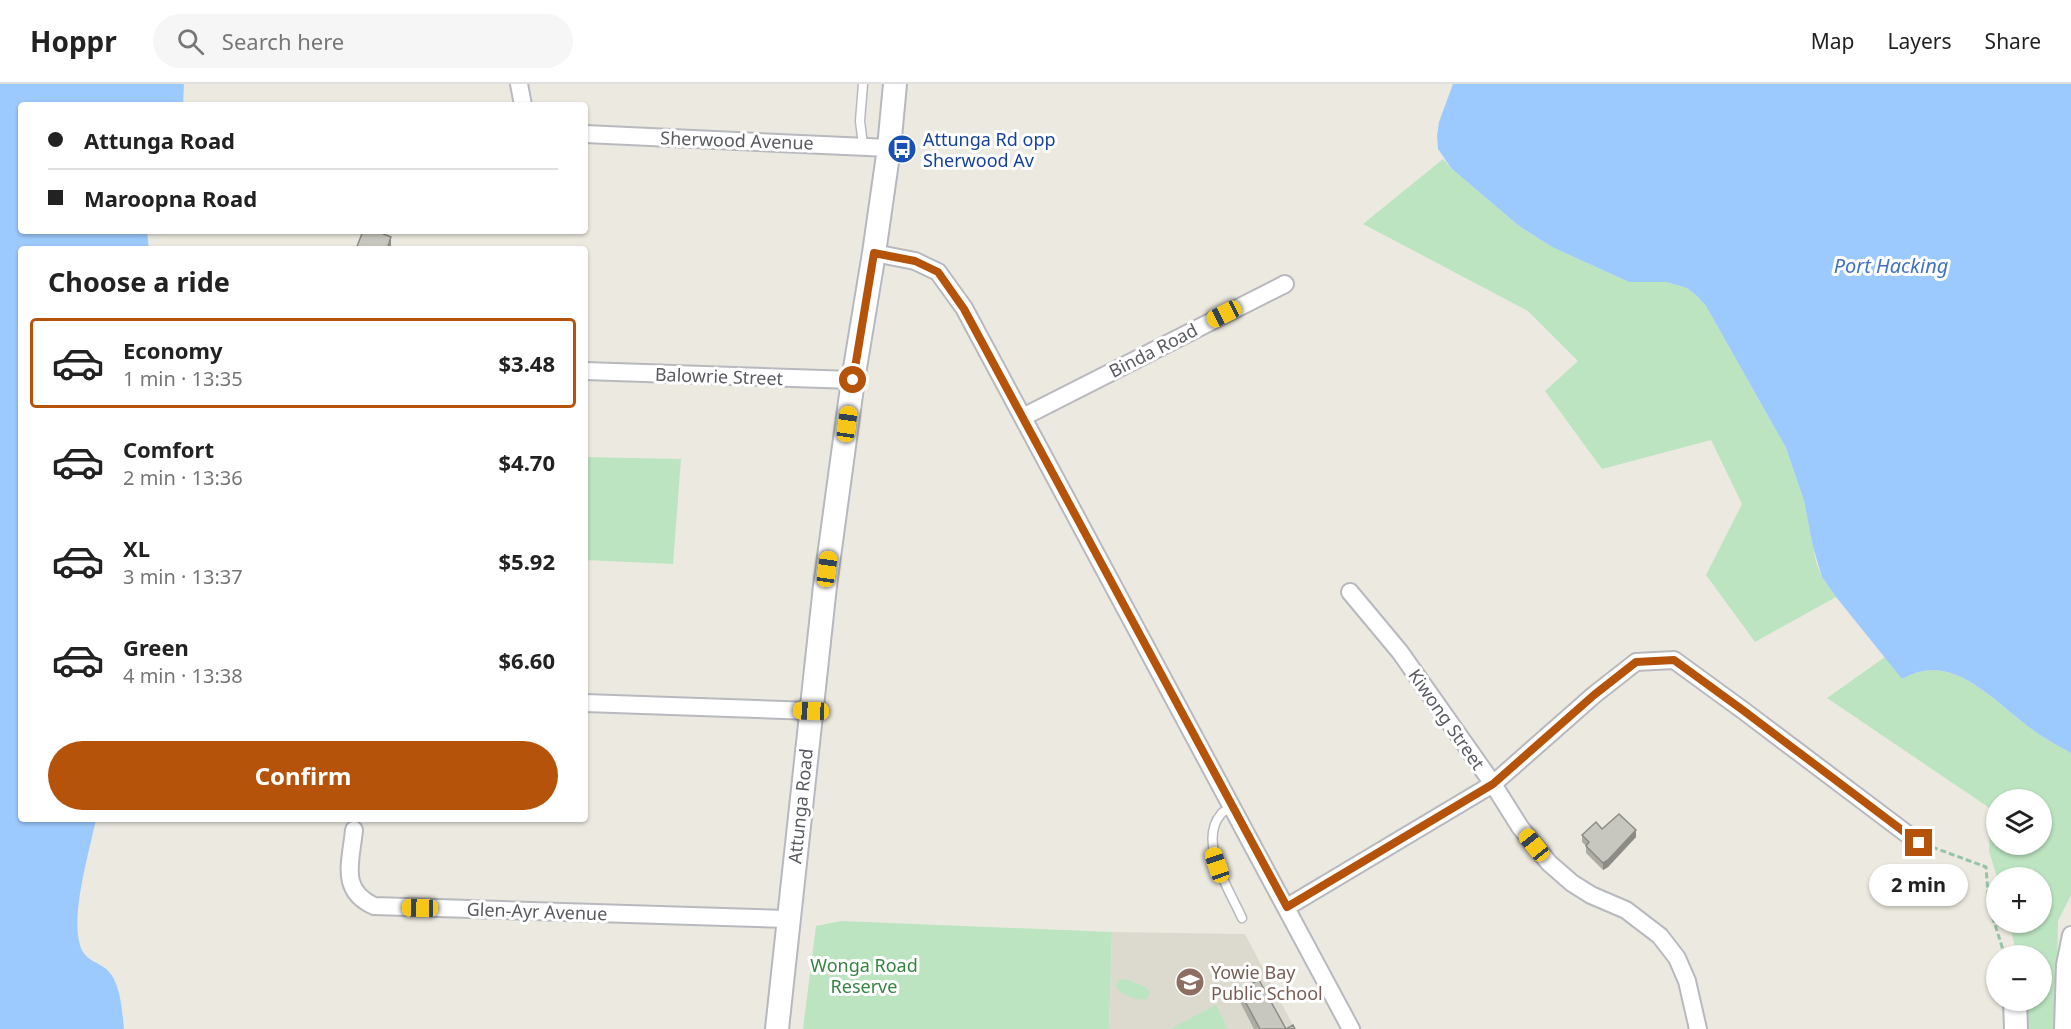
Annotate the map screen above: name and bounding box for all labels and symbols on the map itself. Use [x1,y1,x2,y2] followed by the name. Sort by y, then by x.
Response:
[660,125,814,155] street label: Sherwood Avenue
[923,127,1056,172] place label: Attunga Rd opp Sherwood Av
[886,133,918,165] bus stop icon: Attunga Rd opp Sherwood Av
[1834,252,1949,279] water label: Port Hacking
[1204,298,1244,330] car
[1105,317,1201,383] street label: Binda Road
[654,362,784,390] street label: Balowrie Street
[839,366,866,393] route start
[836,405,858,443] car
[816,550,838,588] car
[1403,664,1491,775] street label: Kiwong Street
[793,701,829,721] car
[782,747,818,865] street label: Attunga Road
[1516,825,1552,865] car
[1905,829,1932,856] route end
[1203,845,1231,885] car
[1870,864,1968,906] callout: 2 min
[466,897,608,925] street label: Glen-Ayr Avenue
[402,899,438,917] car
[810,953,918,998] park label: Wonga Road Reserve
[1211,960,1323,1005] place label: Yowie Bay Public School
[1174,966,1206,998] school or university icon: Yowie Bay Public School

